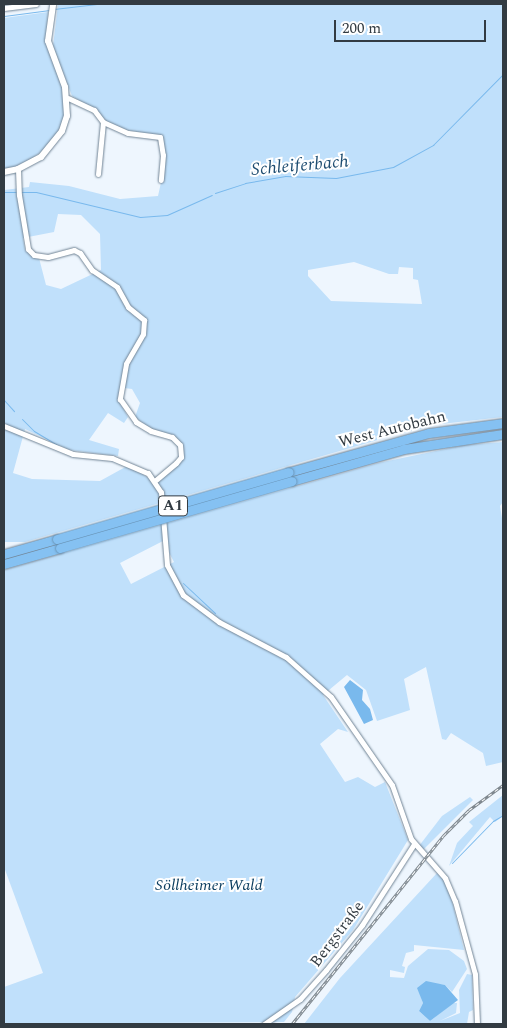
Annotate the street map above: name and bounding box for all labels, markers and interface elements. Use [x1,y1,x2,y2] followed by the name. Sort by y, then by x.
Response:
[337,10,490,42] scale bar
[342,17,381,40] text: 200 m
[250,151,350,181] water label: Schleiferbach
[336,406,448,452] street label: West Autobahn
[157,494,189,518] road number: A1
[155,875,263,895] park label: Söllheimer Wald
[306,897,368,971] street label: Bergstraße

